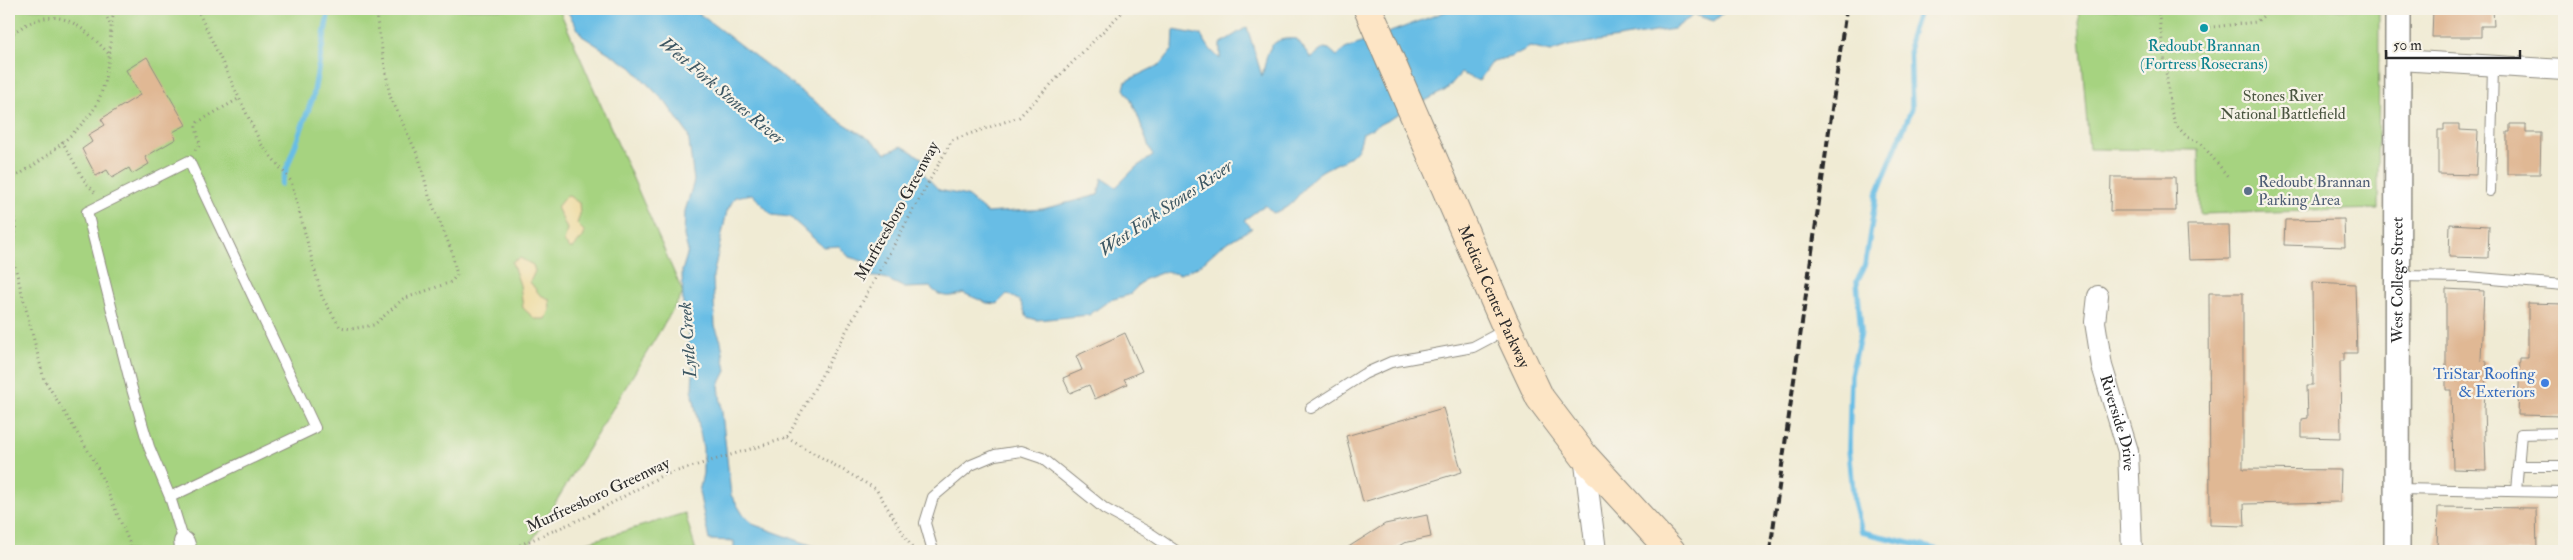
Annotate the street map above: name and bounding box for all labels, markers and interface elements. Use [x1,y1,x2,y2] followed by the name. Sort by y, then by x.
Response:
[2198,22,2210,34] marker: Redoubt Brannan (Fortress Rosecrans)
[2386,28,2519,60] scale bar
[655,32,790,151] water label: West Fork Stones River
[2140,36,2268,74] place label: Redoubt Brannan (Fortress Rosecrans)
[2393,36,2422,55] text: 50 m
[2220,86,2346,124] park label: Stones River National Battlefield
[850,137,944,284] street label: Murfreesboro Greenway
[1095,154,1238,261] water label: West Fork Stones River
[2258,172,2371,210] place label: Redoubt Brannan Parking Area
[2242,185,2254,197] marker: Redoubt Brannan Parking Area
[2387,217,2408,344] street label: West College Street
[1453,222,1535,372] street label: Medical Center Parkway
[674,301,702,380] water label: Lytle Creek
[2433,364,2536,402] place label: TriStar Roofing & Exteriors
[2095,372,2139,472] street label: Riverside Drive
[2539,377,2551,389] marker: TriStar Roofing & Exteriors
[523,453,674,537] street label: Murfreesboro Greenway

